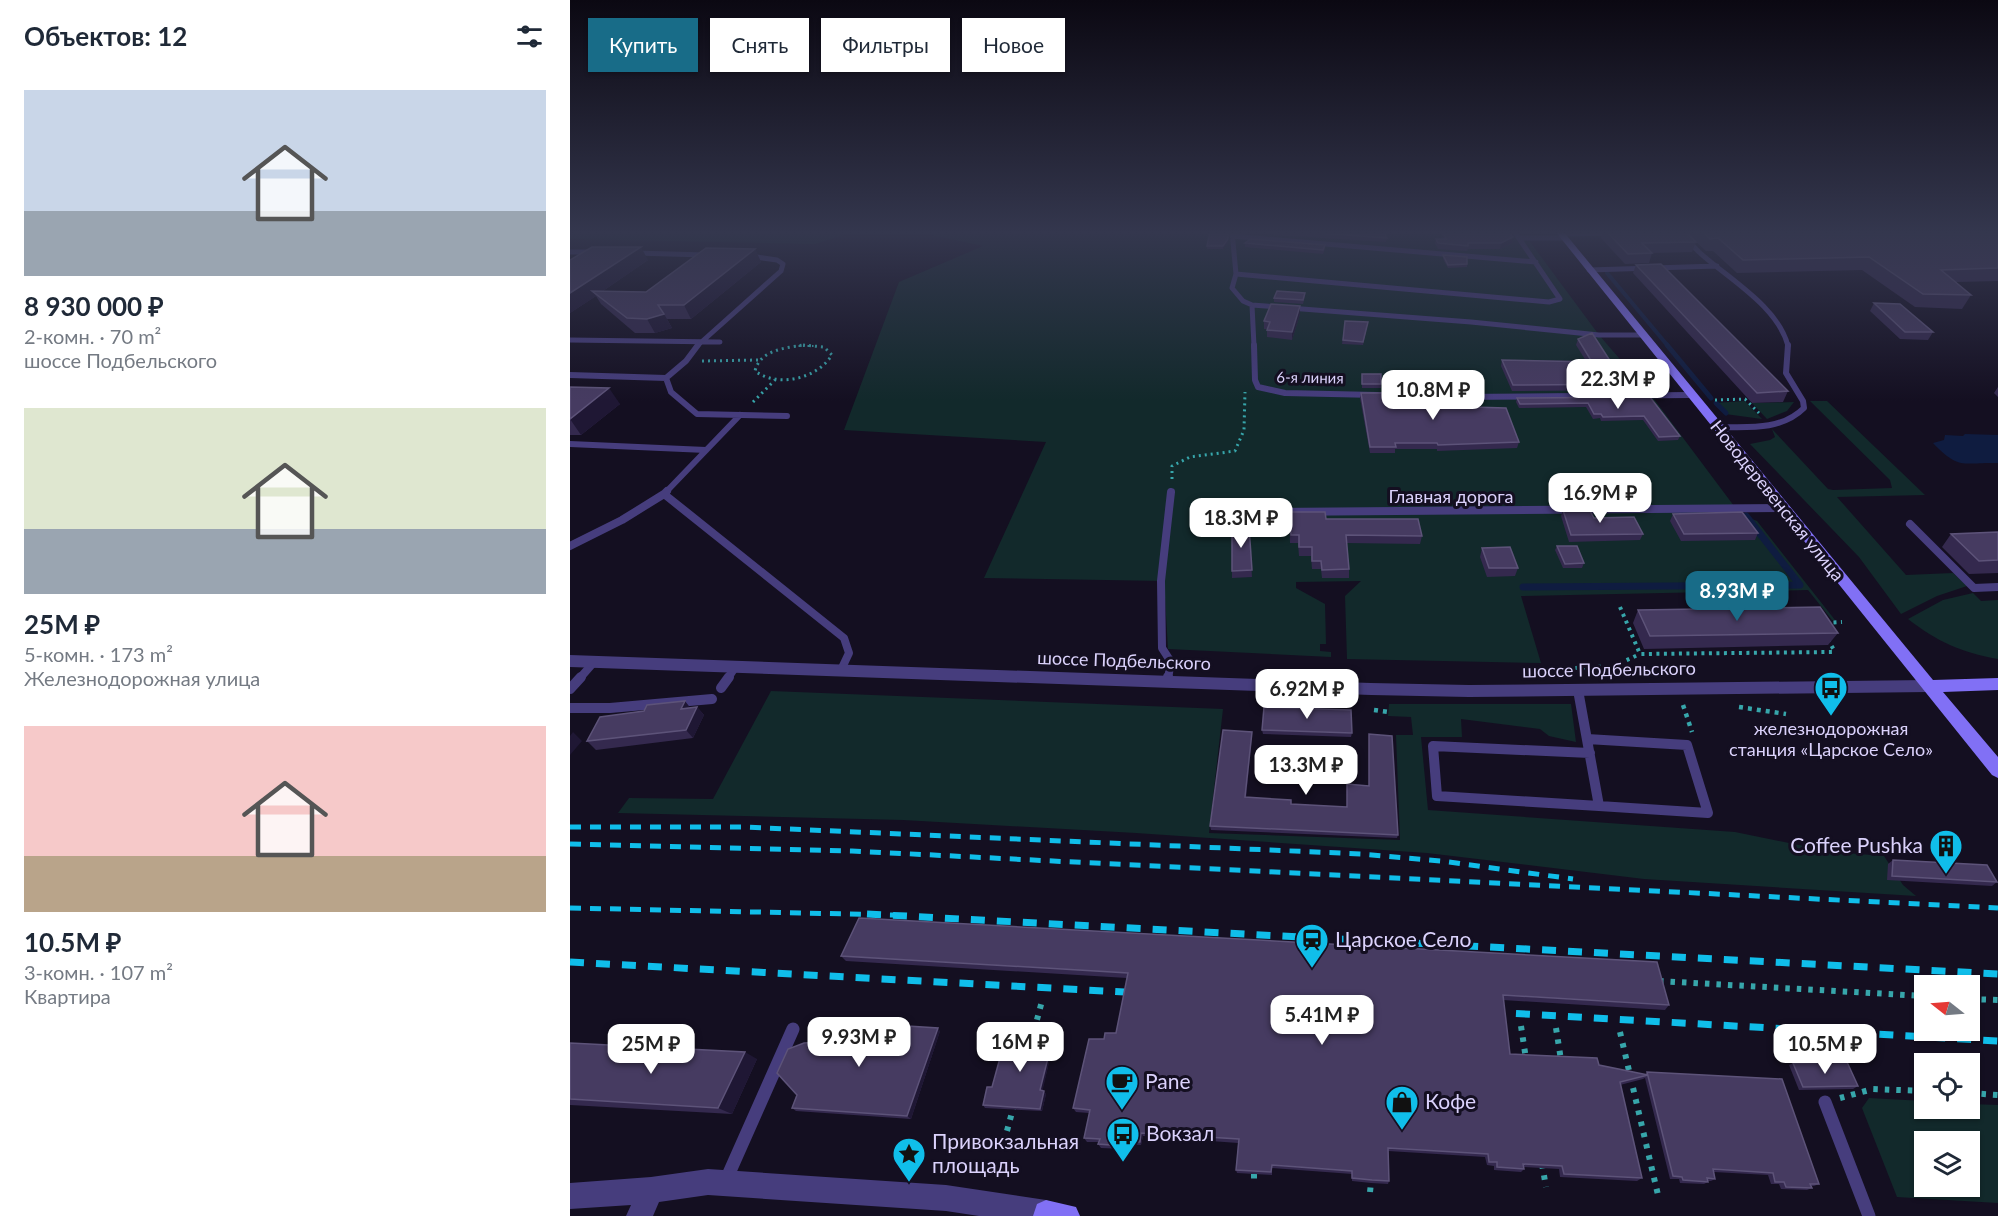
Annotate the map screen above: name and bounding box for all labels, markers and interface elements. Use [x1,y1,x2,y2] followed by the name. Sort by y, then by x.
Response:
[588,18,698,72] chip: Купить
[710,18,809,72] chip: Снять
[821,18,950,72] chip: Фильтры
[962,18,1065,72] chip: Новое
[24,20,187,52] text: Объектов: 12
[513,20,546,53] icon: filters
[231,129,339,237] icon: home
[24,290,164,322] text: 8 930 000 ₽
[24,324,161,348] text: 2-комн. · 70 m²
[24,348,217,372] text: шоссе Подбельского
[1563,359,1673,410] pin: 22.3M ₽
[1581,366,1655,390] text: 22.3M ₽
[1276,367,1344,387] street label: 6-я линия
[1378,370,1488,421] pin: 10.8M ₽
[1396,377,1470,401] text: 10.8M ₽
[1706,415,1849,585] street label: Новодеревенская улица
[231,447,339,555] icon: home
[1545,473,1655,524] pin: 16.9M ₽
[1563,480,1637,504] text: 16.9M ₽
[1389,485,1513,507] street label: Главная дорога
[1186,498,1296,549] pin: 18.3M ₽
[1204,505,1278,529] text: 18.3M ₽
[1682,571,1792,622] pin: 8.93M ₽
[1700,578,1774,602] text: 8.93M ₽
[24,608,100,640] text: 25M ₽
[24,642,173,666] text: 5-комн. · 173 m²
[1037,646,1211,674] street label: шоссе Подбельского
[1522,656,1696,682] street label: шоссе Подбельского
[24,666,260,690] text: Железнодорожная улица
[1252,669,1362,720] pin: 6.92M ₽
[1813,670,1849,717] bus stop icon: железнодорожная станция «Царское Село»
[1270,676,1344,700] text: 6.92M ₽
[1729,717,1933,760] place label: железнодорожная станция «Царское Село»
[1251,745,1361,796] pin: 13.3M ₽
[1269,752,1343,776] text: 13.3M ₽
[231,765,339,873] icon: home
[1928,828,1964,875] building icon: Coffee Pushka
[1790,832,1923,857] place label: Coffee Pushka
[1294,922,1330,969] station icon: Царское Село
[24,926,121,958] text: 10.5M ₽
[1335,926,1472,951] place label: Царское Село
[24,960,173,984] text: 3-комн. · 107 m²
[1914,975,1980,1041] north arrow
[1914,975,1980,1197] map controls
[24,984,111,1008] text: Квартира
[1267,995,1377,1046] pin: 5.41M ₽
[1285,1002,1359,1026] text: 5.41M ₽
[804,1017,914,1068] pin: 9.93M ₽
[978,1022,1062,1073] pin: 16M ₽
[609,1024,693,1075] pin: 25M ₽
[822,1024,896,1048] text: 9.93M ₽
[1770,1024,1880,1075] pin: 10.5M ₽
[991,1029,1049,1053] text: 16M ₽
[622,1031,680,1055] text: 25M ₽
[1788,1031,1862,1055] text: 10.5M ₽
[1914,1053,1980,1119] button: locate
[1104,1064,1140,1111] cafe icon: Pane
[1145,1068,1191,1093] place label: Pane
[1384,1084,1420,1131] shop icon: Кофе
[1425,1088,1476,1113] place label: Кофе
[1105,1116,1141,1163] bus stop icon: Вокзал
[1146,1120,1214,1145] place label: Вокзал
[932,1128,1079,1177] place label: Привокзальная площадь
[1914,1131,1980,1197] button: layers
[891,1136,927,1183] place icon: Привокзальная площадь

